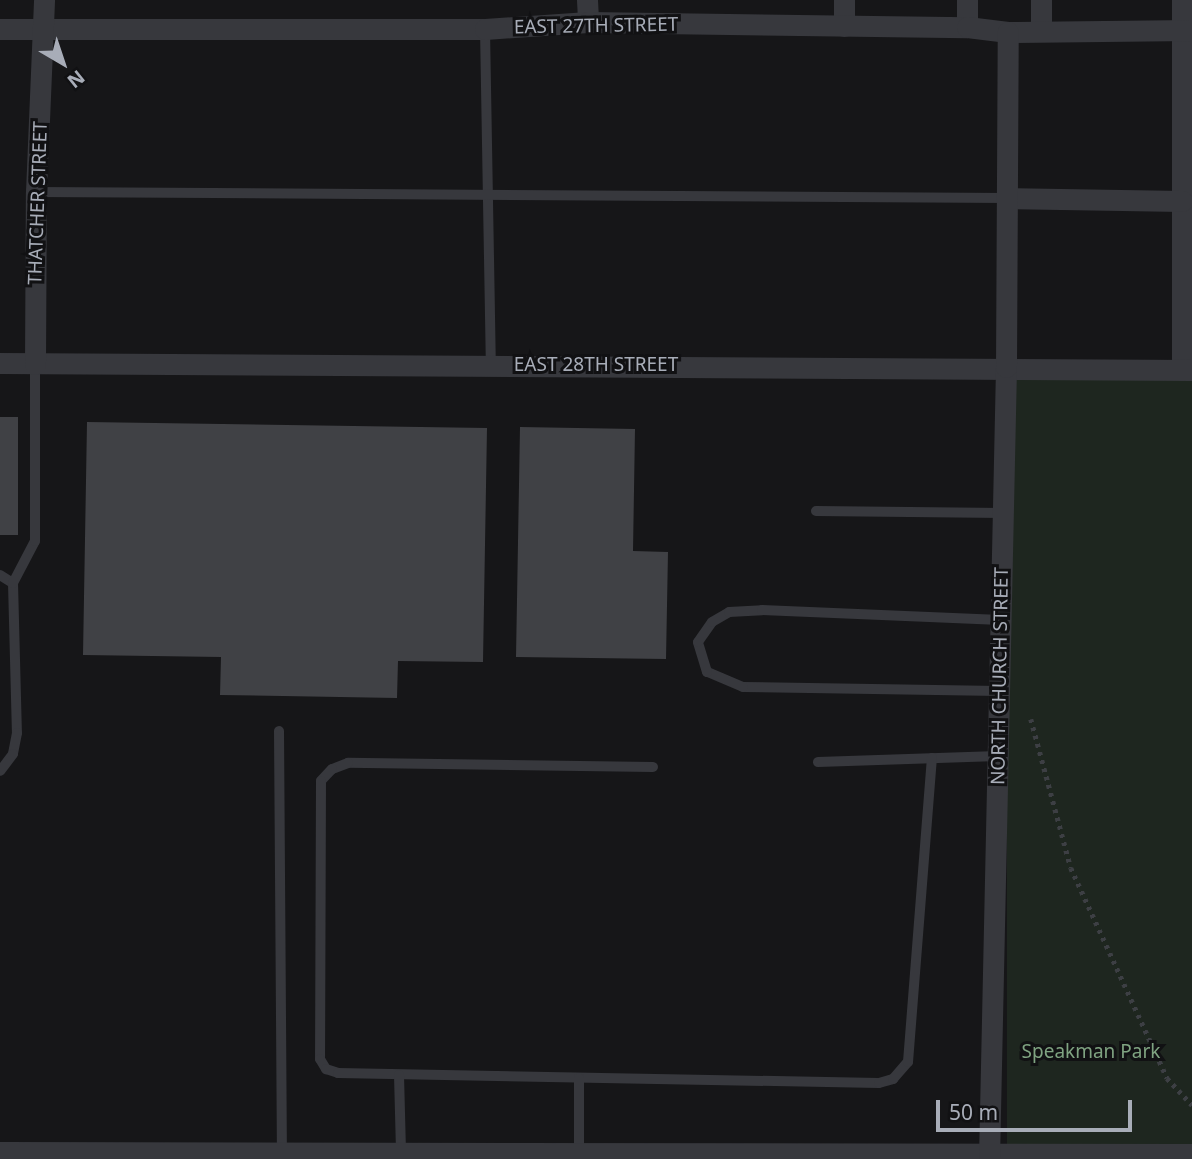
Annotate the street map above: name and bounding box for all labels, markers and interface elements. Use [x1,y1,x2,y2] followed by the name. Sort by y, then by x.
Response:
[514,13,678,39] street label: EAST 27TH STREET
[28,28,98,98] north arrow
[62,64,90,94] text: N
[24,121,52,285] street label: THATCHER STREET
[514,354,678,376] street label: EAST 28TH STREET
[987,567,1013,785] street label: NORTH CHURCH STREET
[1022,1041,1160,1063] park label: Speakman Park
[940,1086,1136,1130] scale bar
[949,1098,998,1126] text: 50 m

